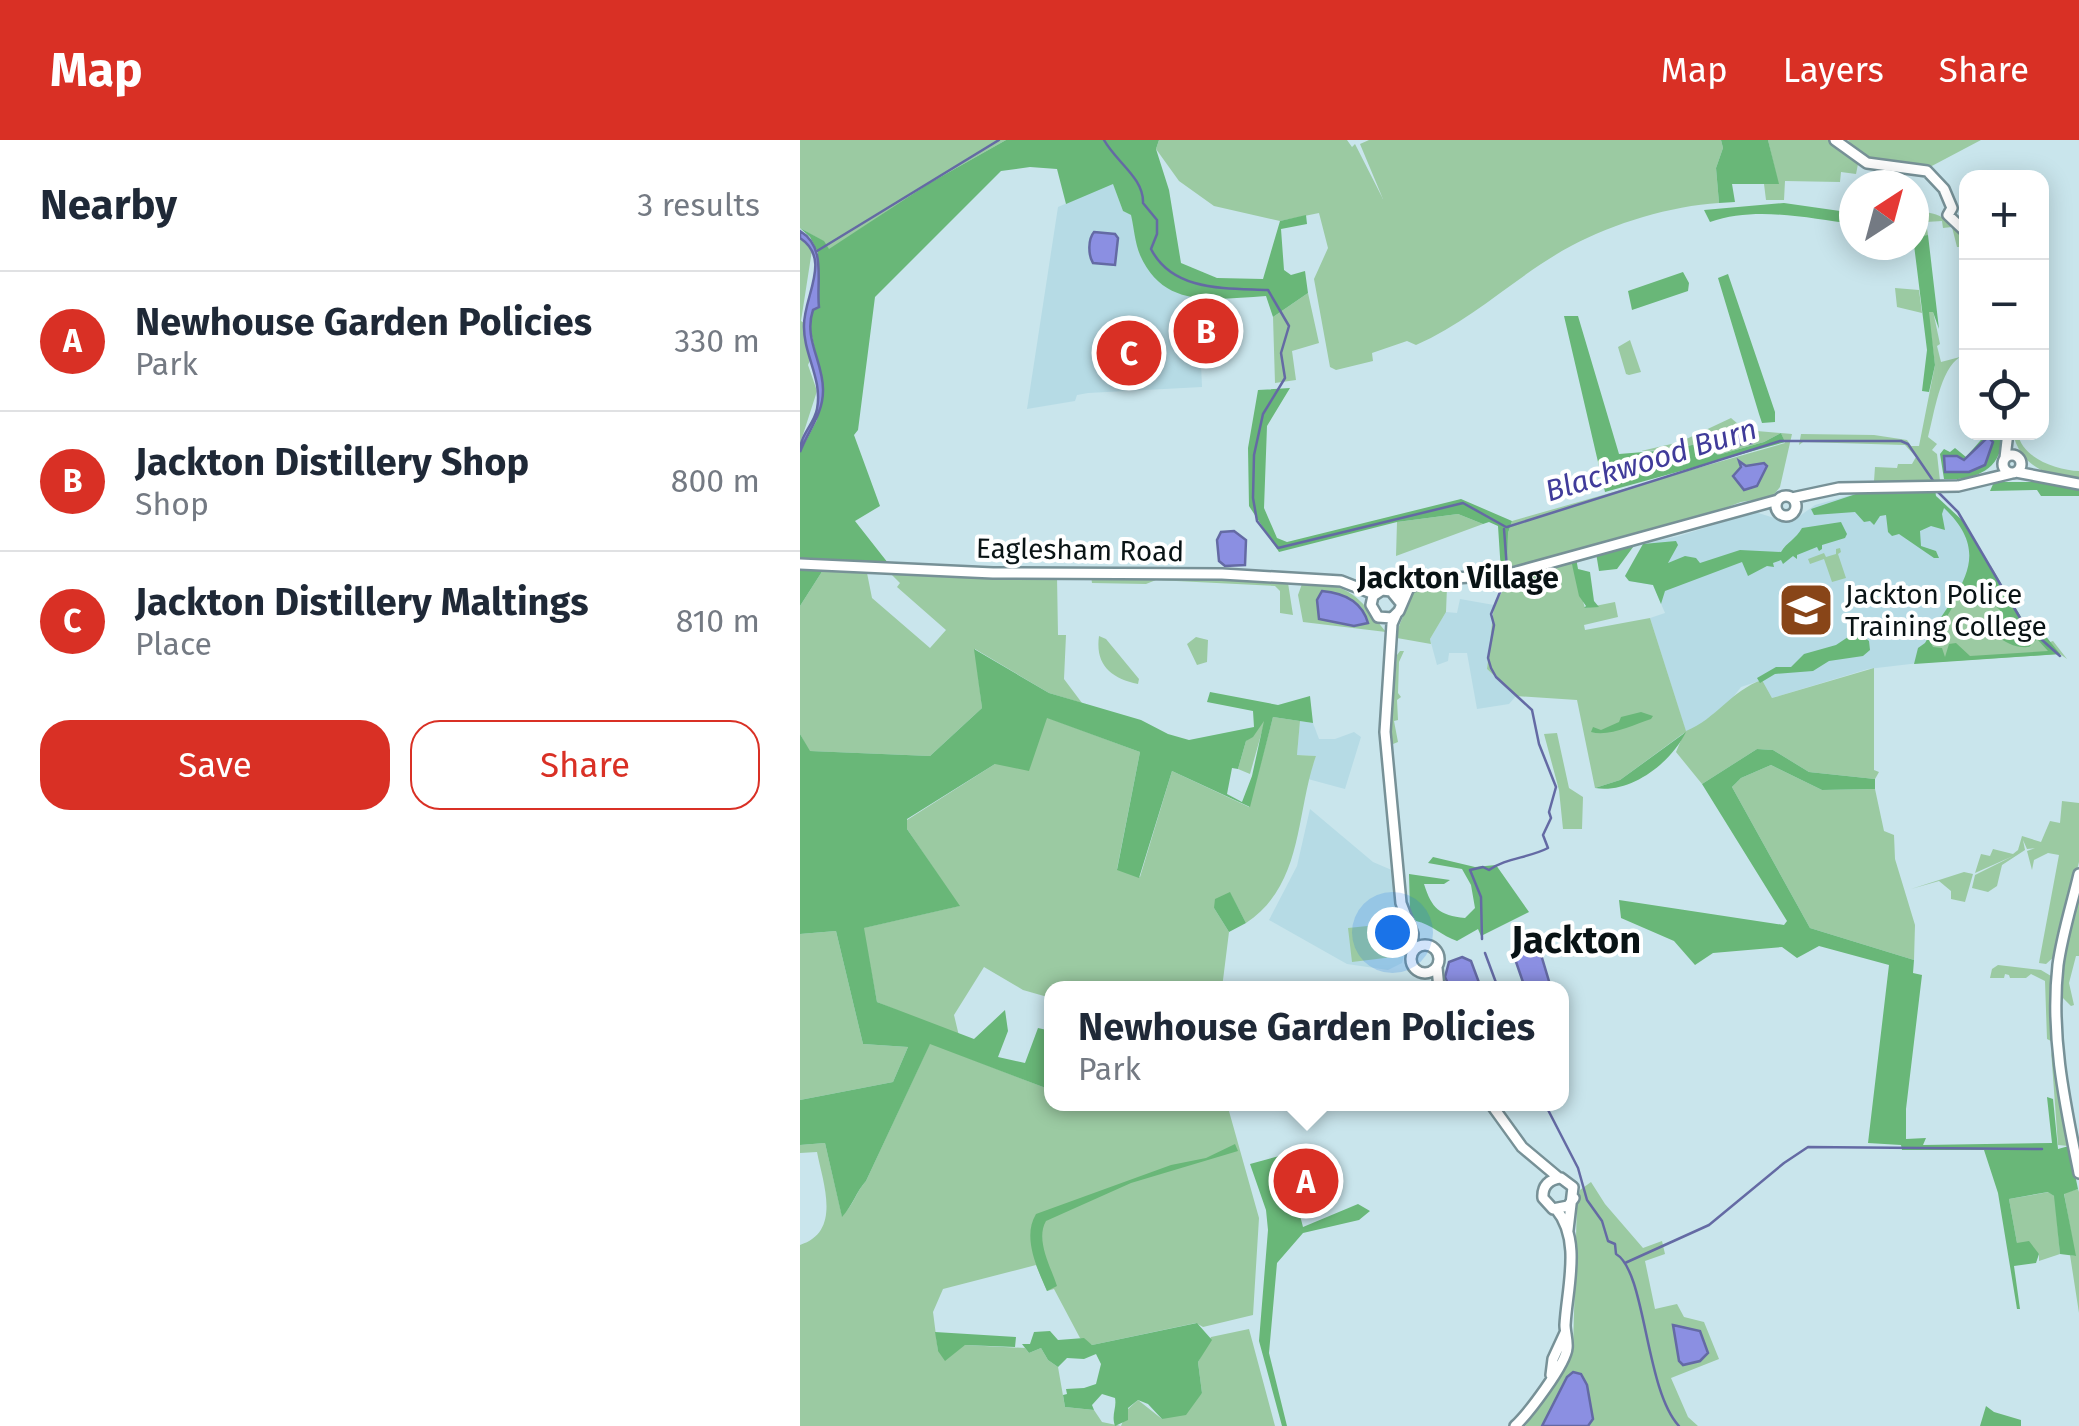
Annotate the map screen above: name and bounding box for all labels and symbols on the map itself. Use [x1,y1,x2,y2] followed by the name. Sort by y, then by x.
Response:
[1839,170,1929,260] north arrow
[1174,294,1238,368] pin: B
[1096,316,1162,390] pin: C
[1541,411,1761,509] water label: Blackwood Burn
[976,532,1184,568] street label: Eaglesham Road
[1356,560,1559,596] district label: Jackton Village
[1845,578,2047,643] place label: Jackton Police Training College
[1776,580,1836,640] school or university icon: Jackton Police Training College
[1367,907,1418,958] your location
[1510,917,1641,963] district label: Jackton
[1274,1144,1338,1218] pin: A

